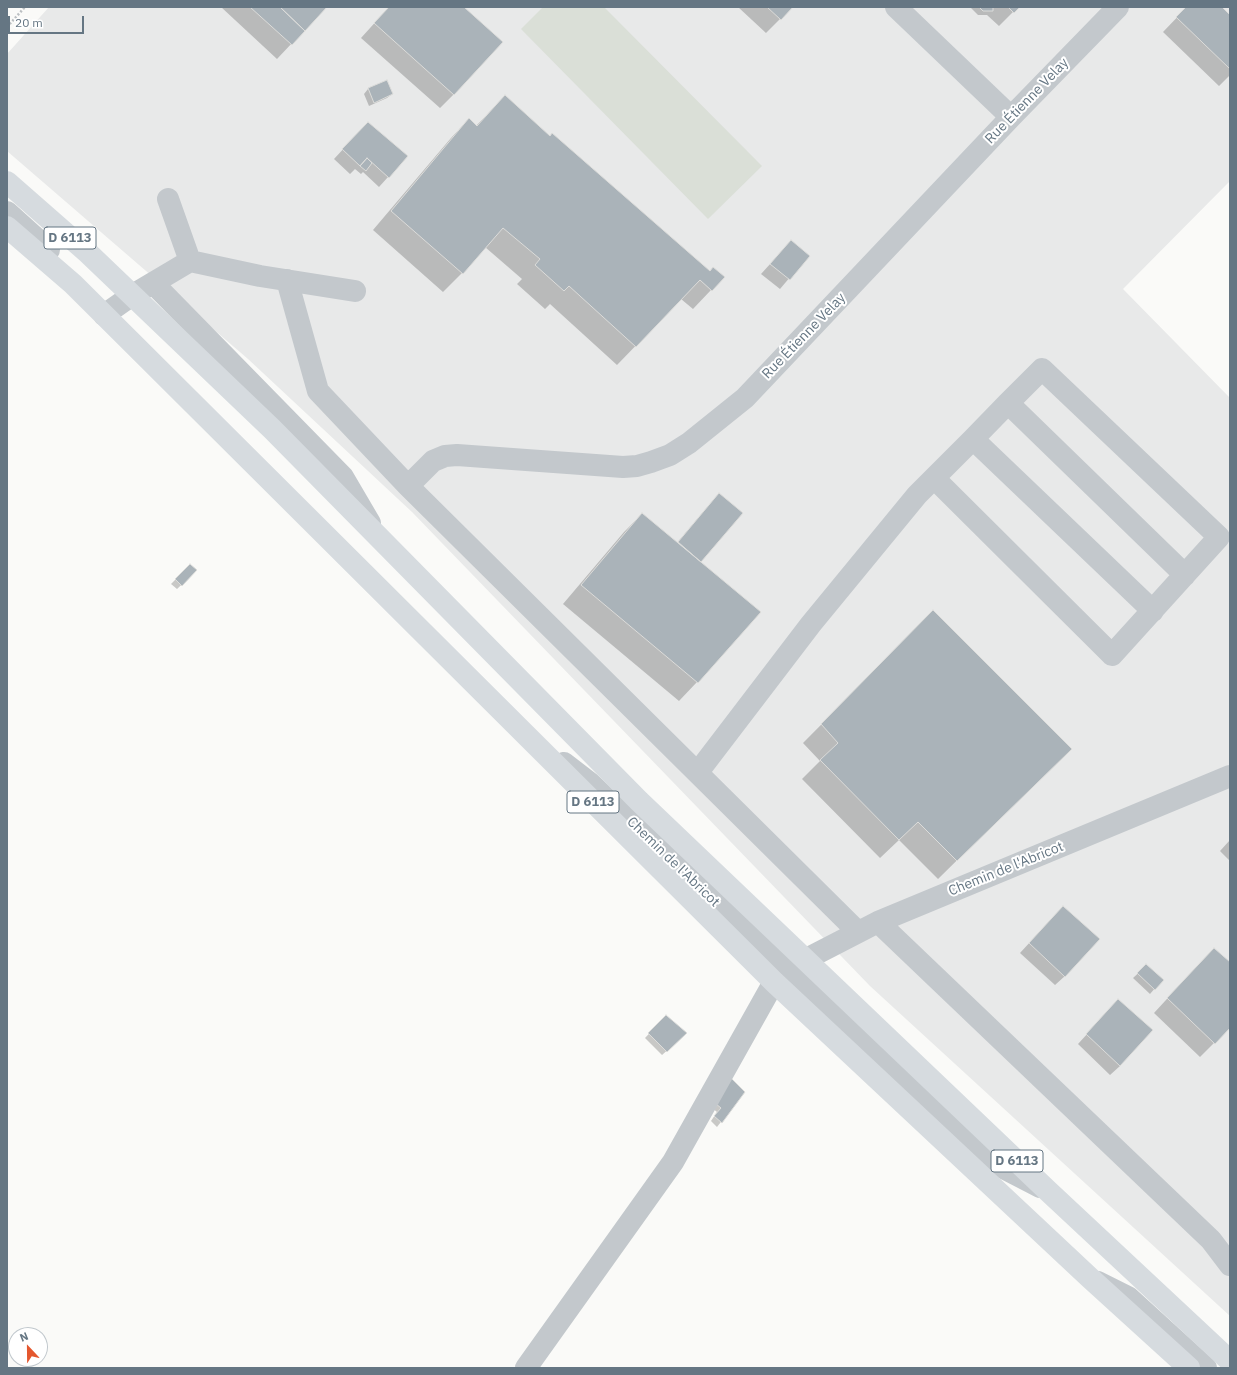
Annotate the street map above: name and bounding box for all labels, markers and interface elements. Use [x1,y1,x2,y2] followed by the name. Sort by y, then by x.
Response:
[10,8,86,34] scale bar
[15,15,43,30] text: 20 m
[982,55,1072,147] street label: Rue Étienne Velay
[44,227,96,249] road number: D 6113
[759,290,849,382] street label: Rue Étienne Velay
[567,791,619,813] road number: D 6113
[623,813,723,911] street label: Chemin de l'Abricot
[946,838,1066,900] street label: Chemin de l'Abricot
[991,1150,1043,1172] road number: D 6113
[8,1327,48,1367] north arrow
[18,1329,30,1345] text: N

